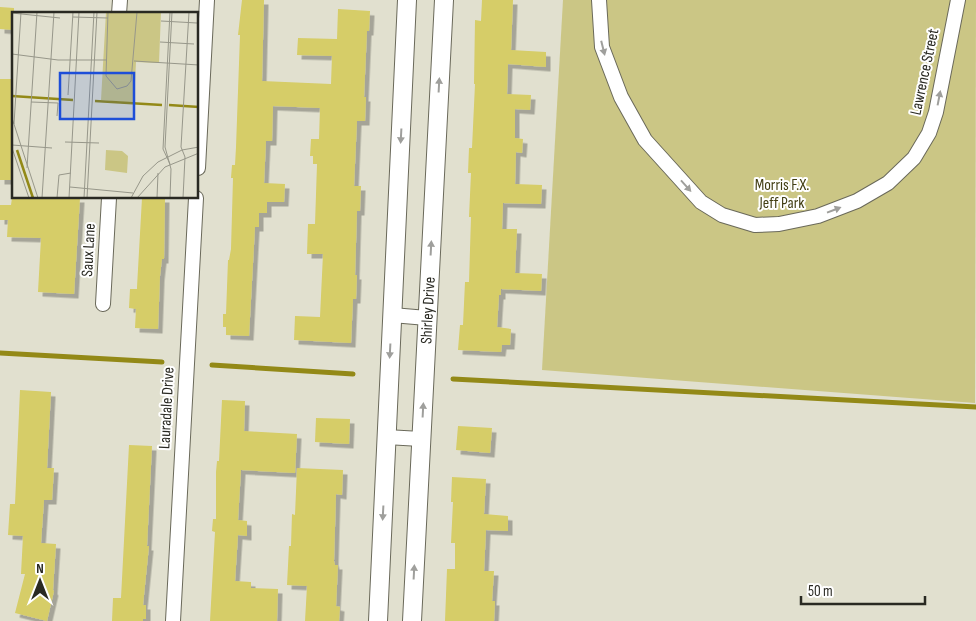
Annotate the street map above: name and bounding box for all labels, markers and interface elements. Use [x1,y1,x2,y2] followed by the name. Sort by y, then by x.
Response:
[12,12,199,199] inset map
[907,27,943,117] street label: Lawrence Street
[600,41,608,56] one-way arrow
[436,77,444,93] one-way arrow
[935,89,943,105] one-way arrow
[396,128,404,144] one-way arrow
[755,176,809,213] park label: Morris F.X. Jeff Park
[680,179,692,191] one-way arrow
[827,206,842,214] one-way arrow
[78,223,100,277] street label: Saux Lane
[427,239,435,255] one-way arrow
[417,276,439,345] street label: Shirley Drive
[386,343,394,359] one-way arrow
[155,367,179,449] street label: Lauradale Drive
[419,402,427,418] one-way arrow
[378,505,386,521] one-way arrow
[15,556,65,606] north arrow
[36,560,44,577] text: N
[411,564,419,580] one-way arrow
[801,574,925,606] scale bar
[808,582,833,601] text: 50 m

